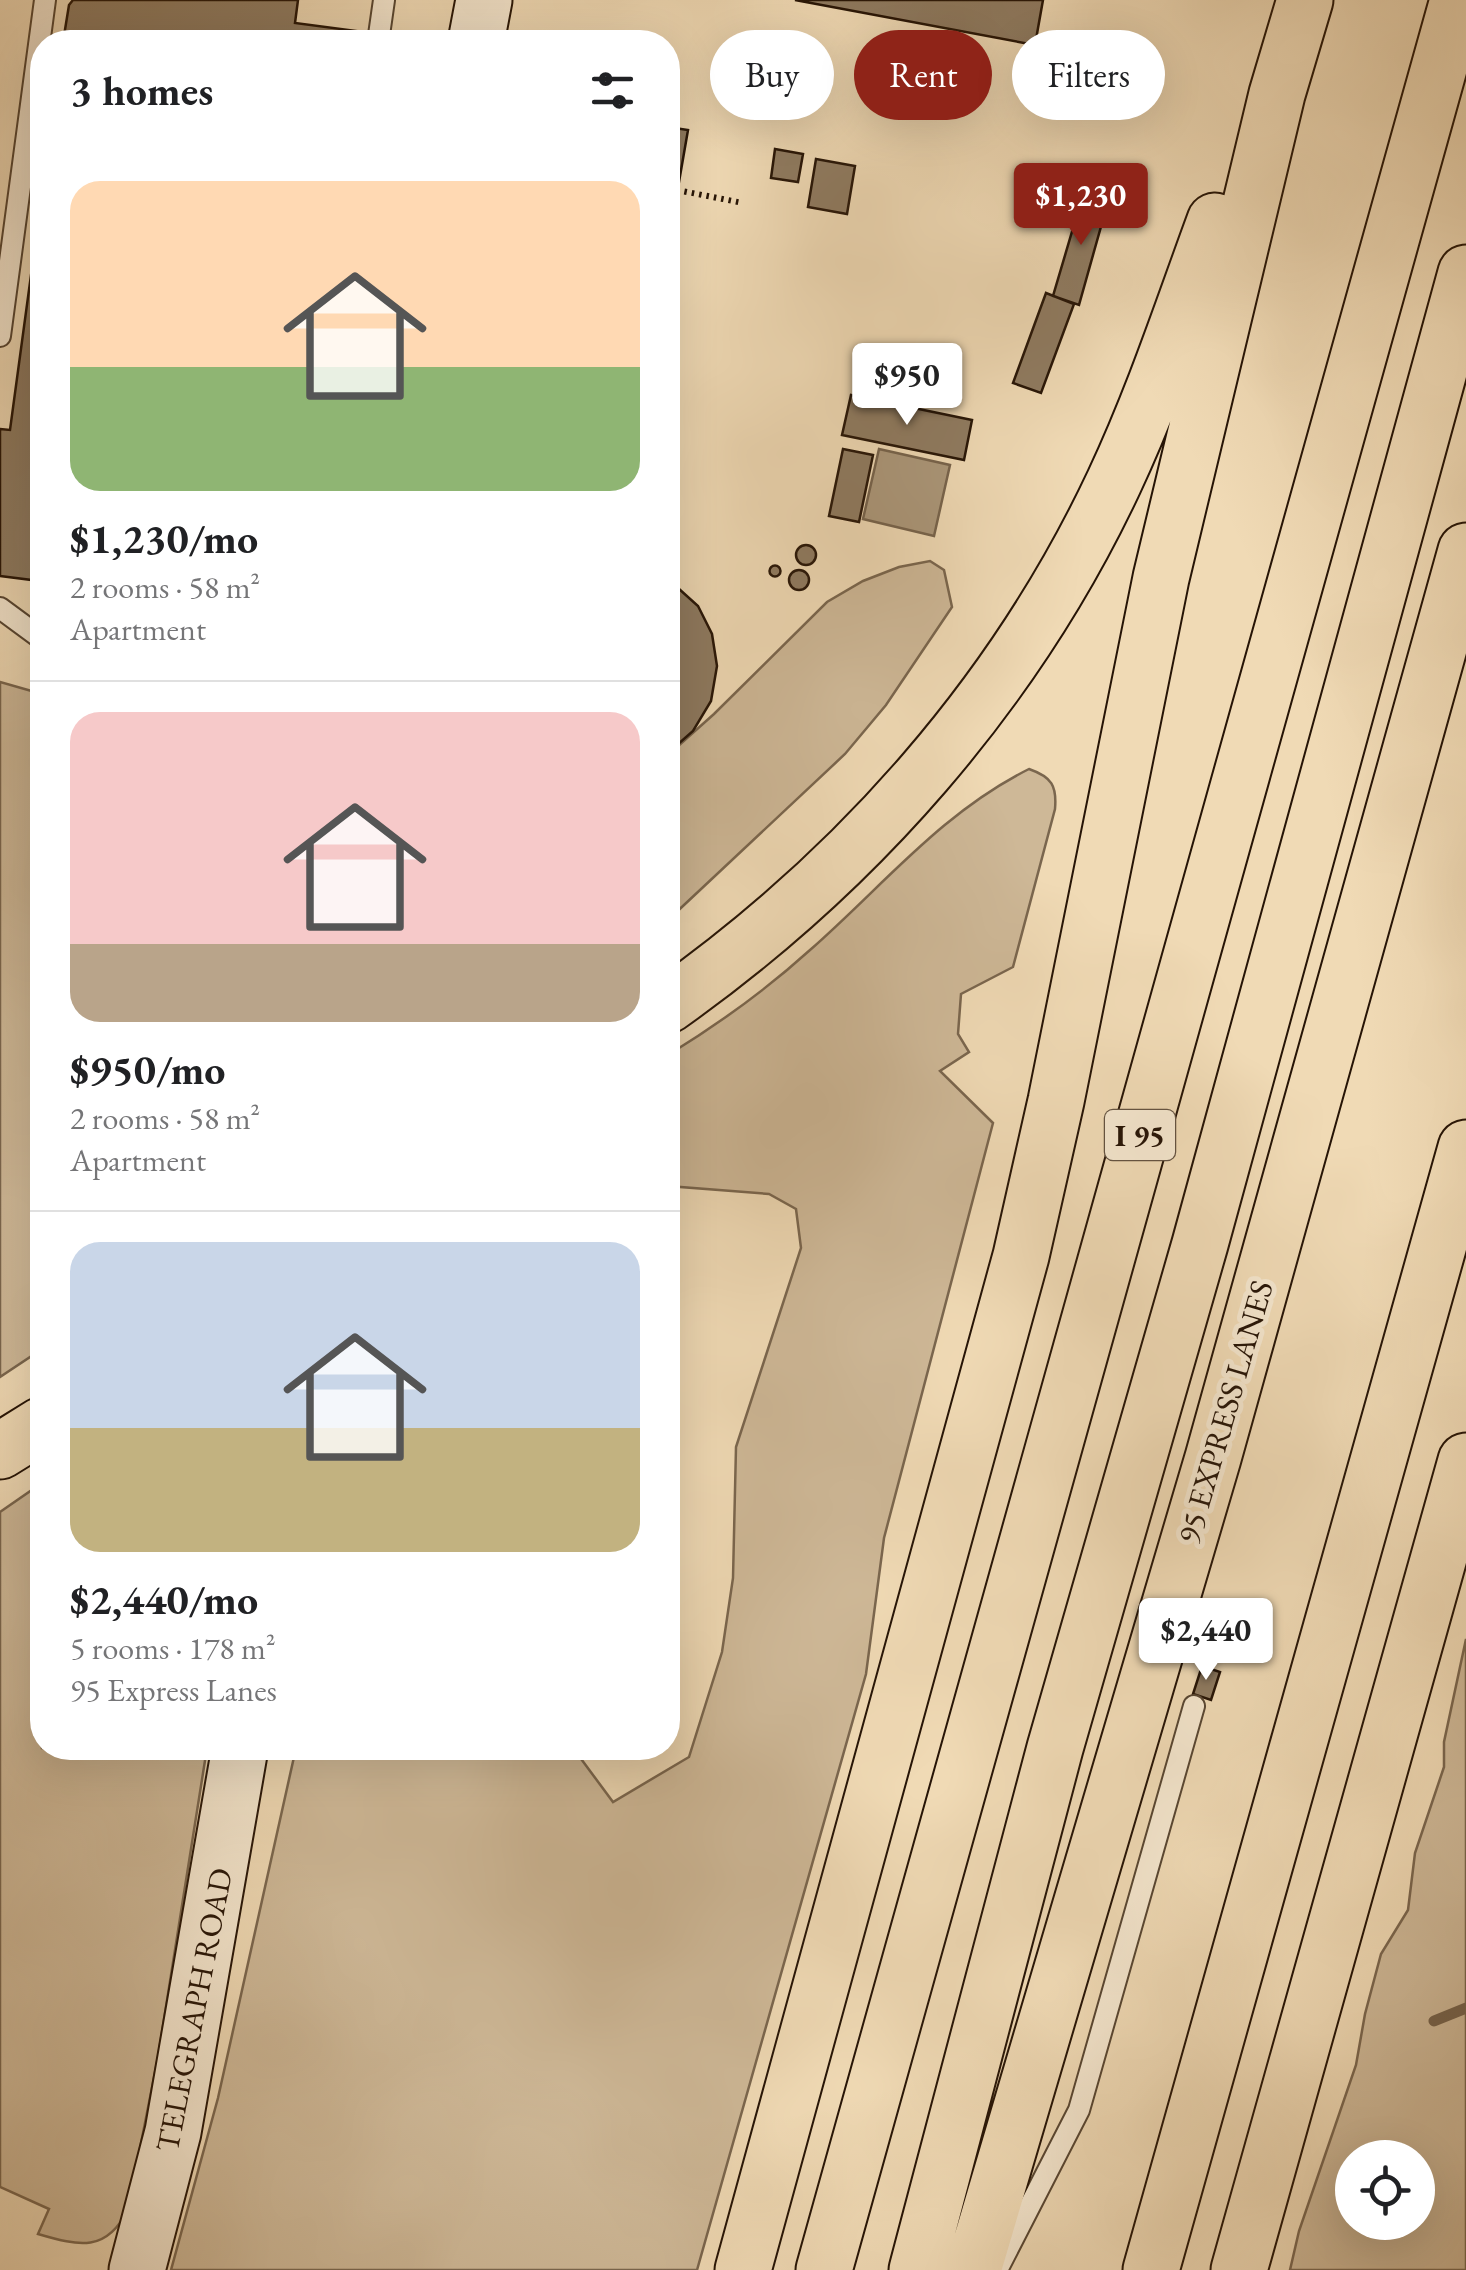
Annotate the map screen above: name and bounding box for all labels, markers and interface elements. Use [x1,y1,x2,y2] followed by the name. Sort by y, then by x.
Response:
[710,30,834,120] chip: Buy
[854,30,992,120] chip: Rent
[1012,30,1165,120] chip: Filters
[70,63,213,118] text: 3 homes
[585,63,640,118] icon: filters
[1000,163,1162,248] pin: $1,230
[1036,174,1126,216] text: $1,230
[265,246,445,426] icon: home
[848,343,966,428] pin: $950
[874,354,940,396] text: $950
[70,511,258,566] text: $1,230/mo
[70,566,260,608] text: 2 rooms · 58 m²
[70,608,206,650] text: Apartment
[265,777,445,957] icon: home
[70,1042,226,1097] text: $950/mo
[70,1097,260,1139] text: 2 rooms · 58 m²
[1105,1110,1175,1160] road number: I 95
[70,1139,206,1181] text: Apartment
[1167,1276,1283,1548] street label: 95 EXPRESS LANES
[265,1307,445,1487] icon: home
[70,1572,258,1627] text: $2,440/mo
[1125,1598,1287,1683] pin: $2,440
[1161,1609,1251,1651] text: $2,440
[70,1627,276,1669] text: 5 rooms · 178 m²
[70,1669,277,1711] text: 95 Express Lanes
[146,1864,242,2156] street label: TELEGRAPH ROAD
[1335,2140,1435,2240] map controls
[1335,2140,1435,2240] button: locate

